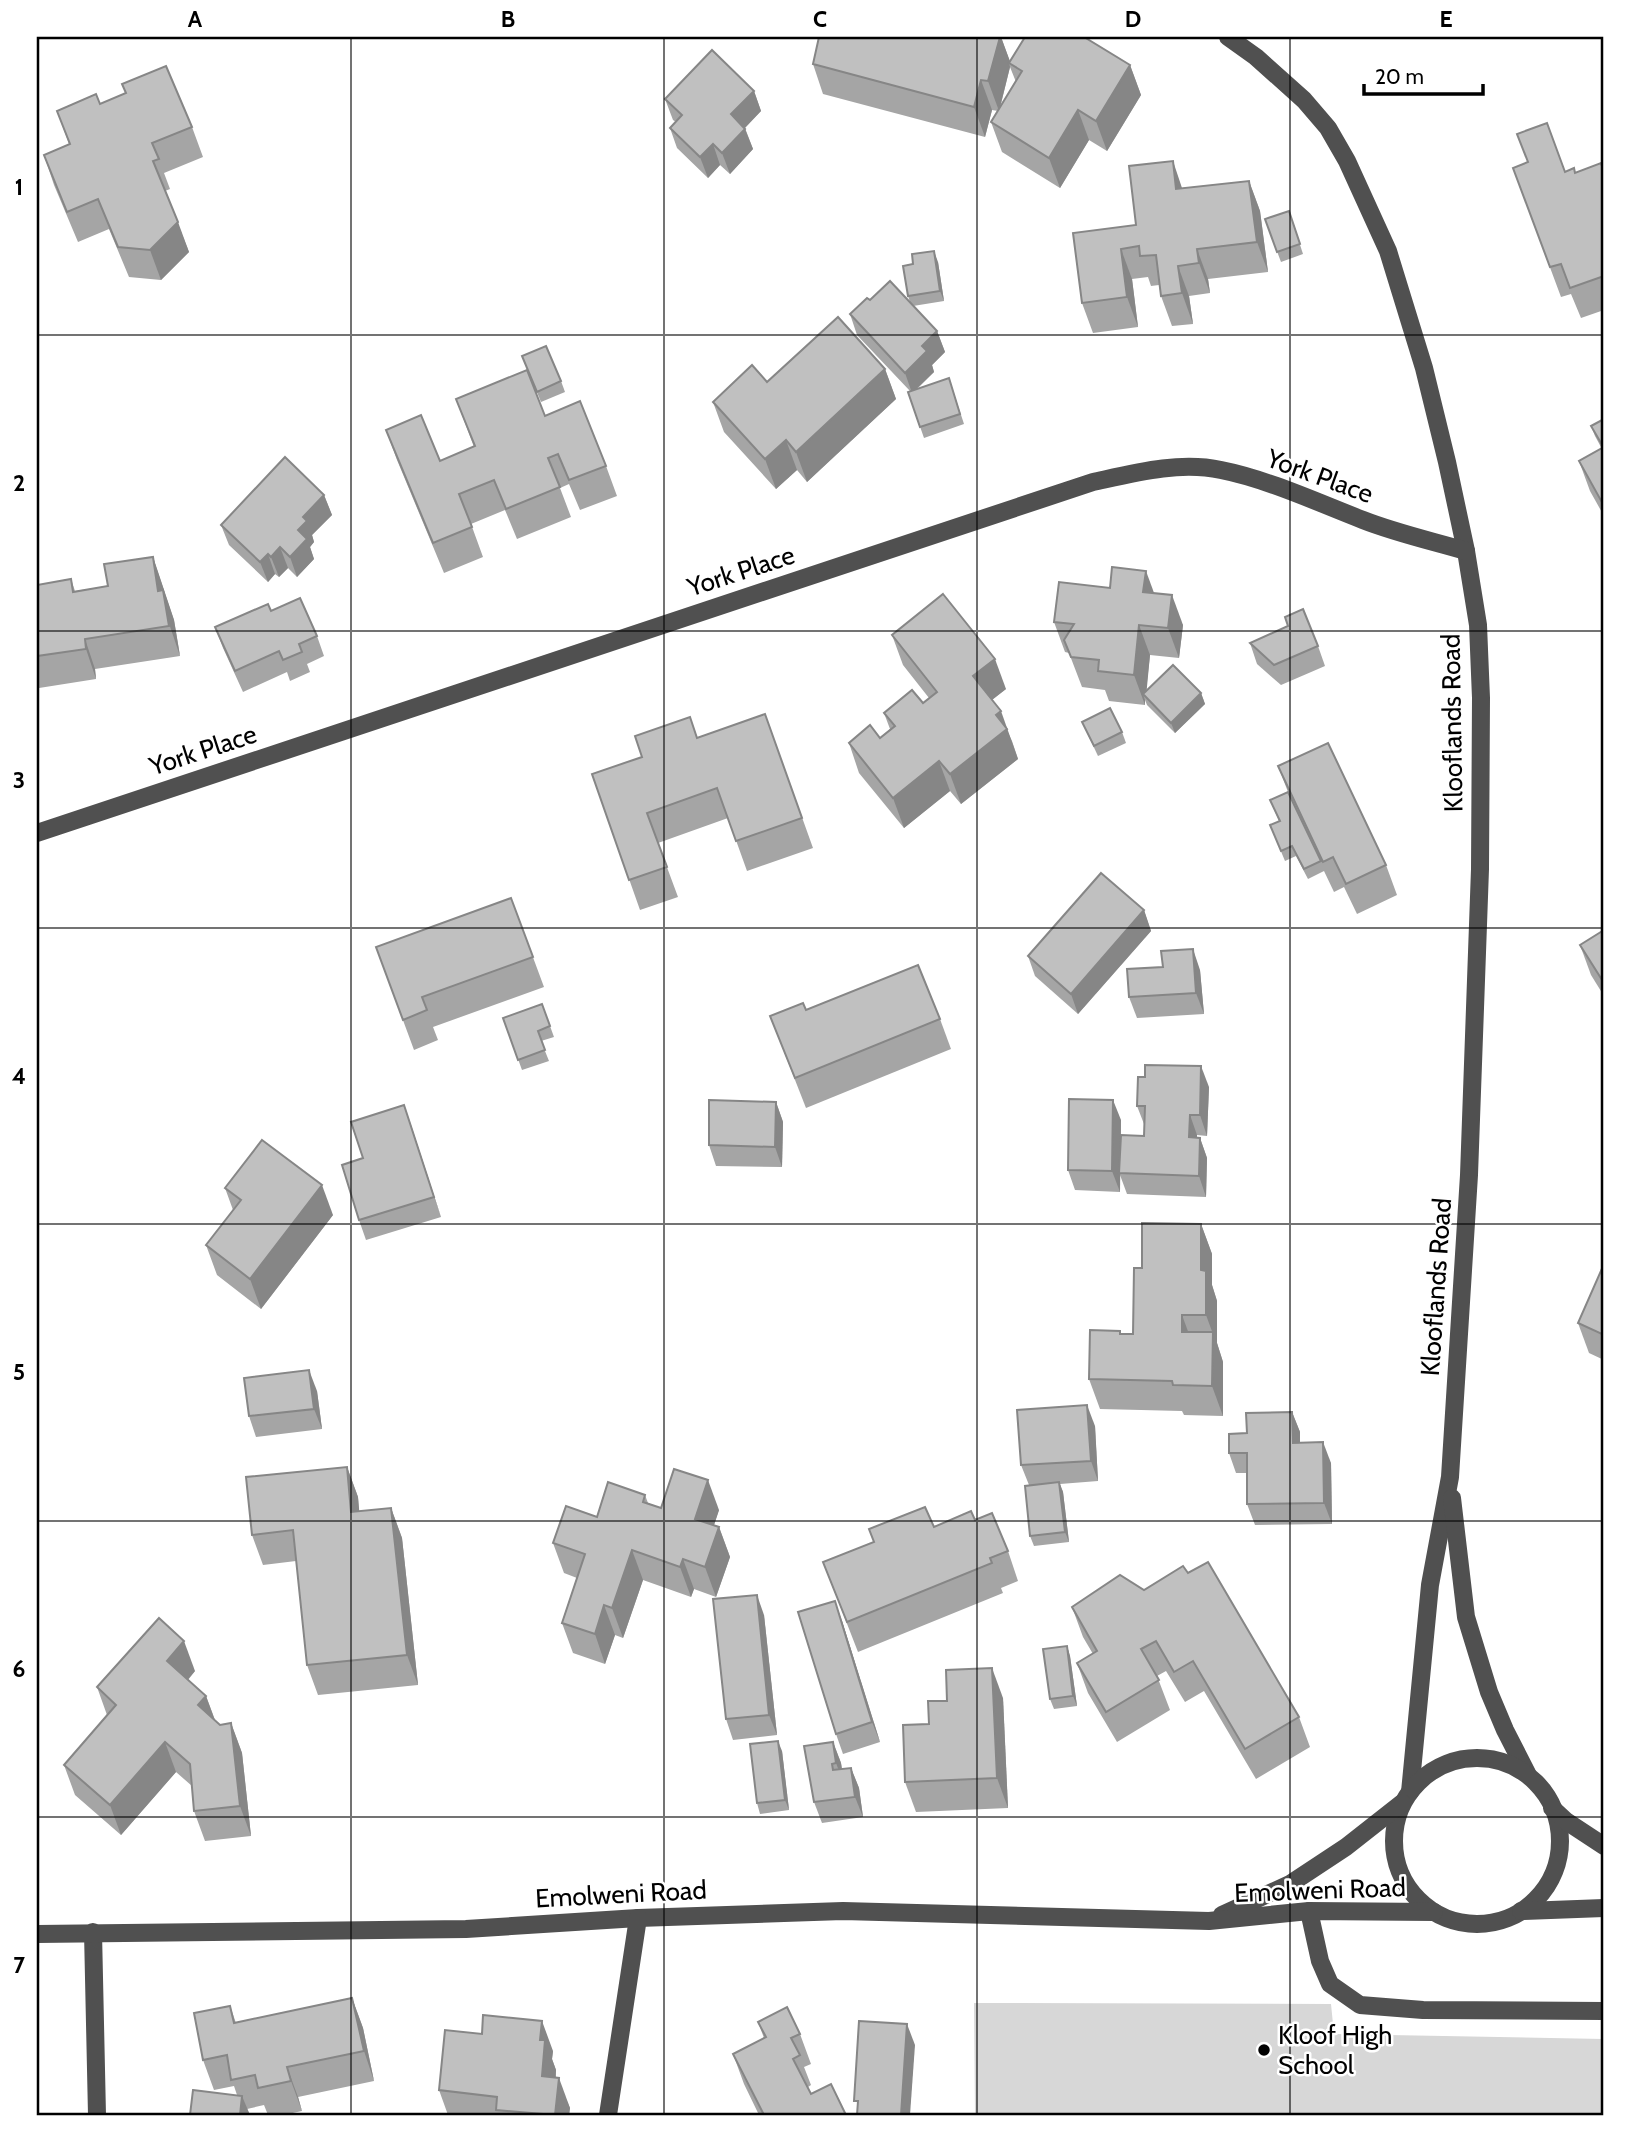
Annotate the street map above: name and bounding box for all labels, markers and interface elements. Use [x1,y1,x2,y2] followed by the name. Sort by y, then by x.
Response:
[188,5,203,33] text: A
[501,5,515,33] text: B
[813,5,827,33] text: C
[1125,5,1141,33] text: D
[1439,5,1453,33] text: E
[1364,52,1484,96] scale bar
[1375,64,1424,89] text: 20 m
[15,173,23,201] text: 1
[1262,442,1378,510] street label: York Place
[13,469,25,497] text: 2
[682,539,799,604] street label: York Place
[1434,634,1470,812] street label: Klooflands Road
[144,718,261,783] street label: York Place
[13,766,25,794] text: 3
[12,1062,26,1090] text: 4
[1414,1197,1458,1377] street label: Klooflands Road
[13,1358,25,1386] text: 5
[13,1655,25,1683] text: 6
[1234,1871,1406,1909] street label: Emolweni Road
[534,1874,708,1914] street label: Emolweni Road
[13,1951,25,1979] text: 7
[1278,2019,1392,2081] place label: Kloof High School
[1256,2042,1272,2058] marker: Kloof High School

